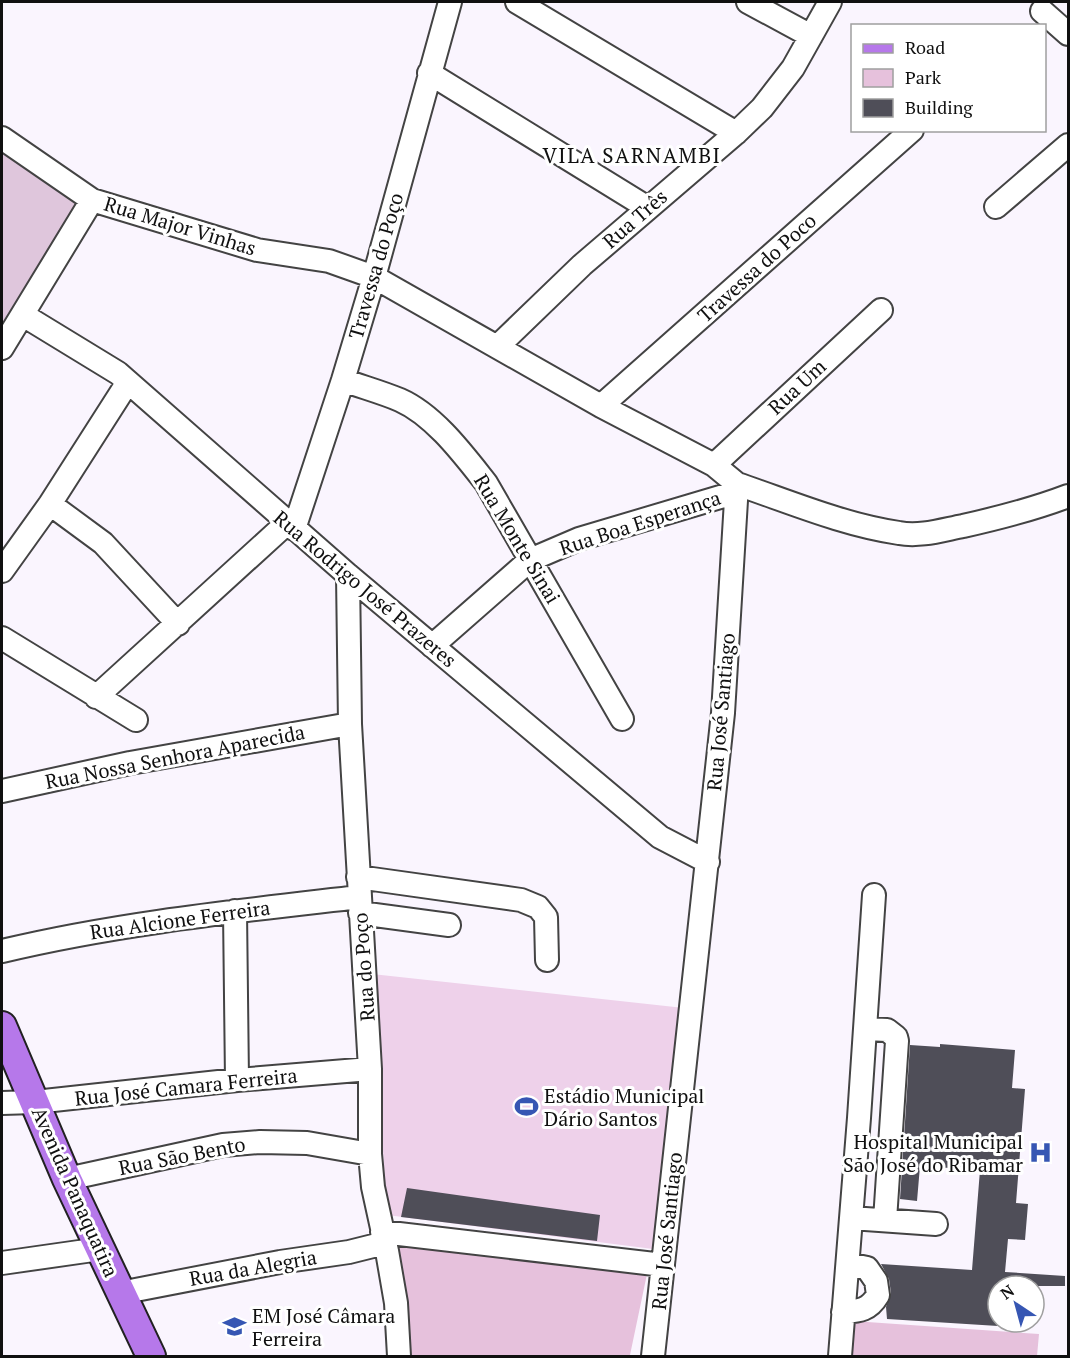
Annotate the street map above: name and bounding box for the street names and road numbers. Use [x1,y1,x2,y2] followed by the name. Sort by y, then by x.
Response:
[597,183,673,254] street label: Rua Três
[101,190,259,261] street label: Rua Major Vinhas
[342,190,409,342] street label: Travessa do Poço
[691,207,822,328] street label: Travessa do Poco
[762,353,831,420] street label: Rua Um
[468,469,567,609] street label: Rua Monte Sinai
[556,484,724,561] street label: Rua Boa Esperança
[268,504,462,673] street label: Rua Rodrigo José Prazeres
[700,632,741,792] street label: Rua José Santiago
[43,718,307,795] street label: Rua Nossa Senhora Aparecida
[88,893,272,946] street label: Rua Alcione Ferreira
[346,912,381,1022] street label: Rua do Poço
[73,1061,299,1112] street label: Rua José Camara Ferreira
[26,1102,125,1281] street label: Avenida Panaquatira
[116,1130,248,1181] street label: Rua São Bento
[645,1151,688,1311] street label: Rua José Santiago
[187,1243,319,1292] street label: Rua da Alegria

